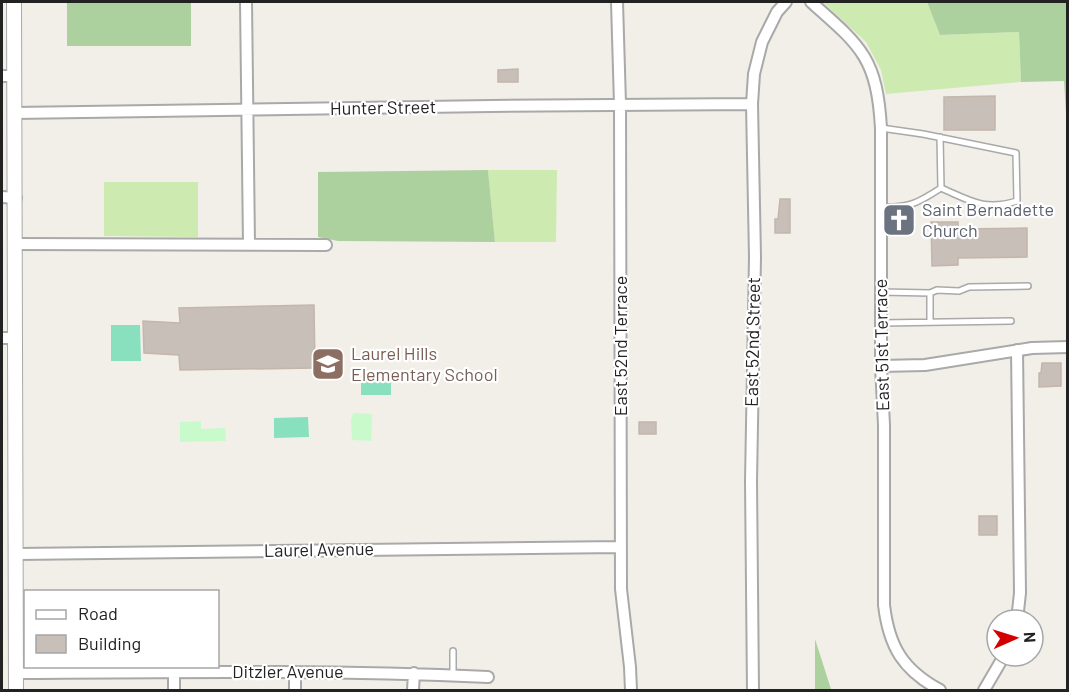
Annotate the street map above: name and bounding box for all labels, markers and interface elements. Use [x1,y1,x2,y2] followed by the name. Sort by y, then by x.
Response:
[330,95,436,119] street label: Hunter Street
[922,198,1054,241] place label: Saint Bernadette Church
[881,202,917,238] church icon: Saint Bernadette Church
[609,276,631,416] street label: East 52nd Terrace
[740,277,764,407] street label: East 52nd Street
[869,279,893,411] street label: East 51st Terrace
[351,342,498,385] place label: Laurel Hills Elementary School
[310,346,346,382] school or university icon: Laurel Hills Elementary School
[264,537,374,561] street label: Laurel Avenue
[24,590,219,668] legend
[78,602,118,624] text: Road
[985,608,1045,668] north arrow
[1021,631,1040,643] text: N
[78,632,141,654] text: Building
[232,660,344,682] street label: Ditzler Avenue

